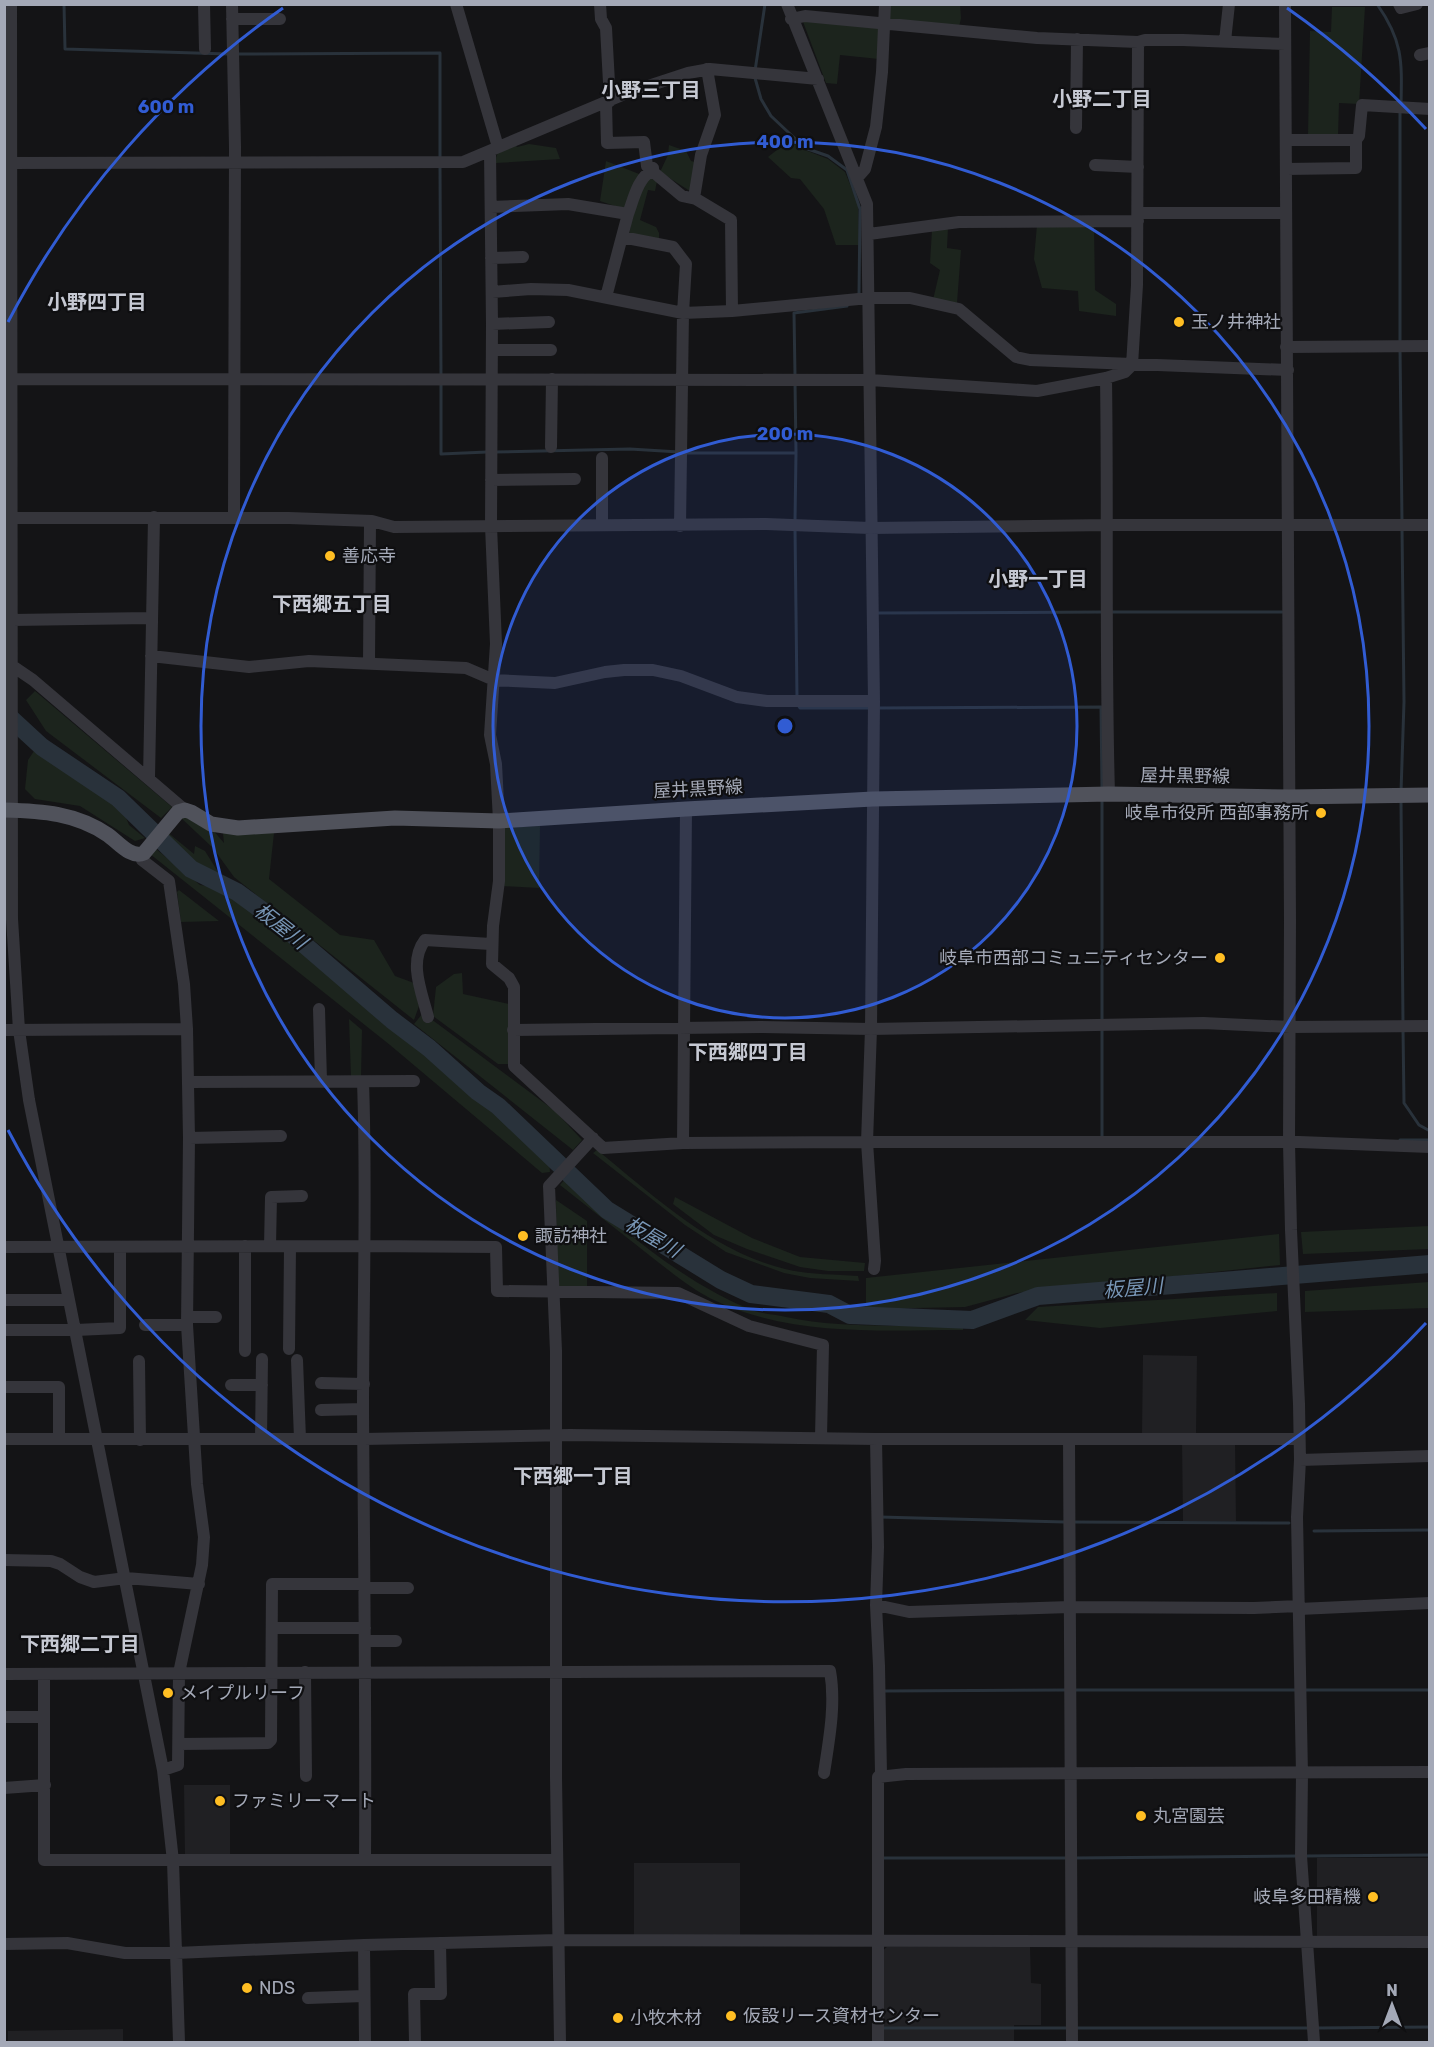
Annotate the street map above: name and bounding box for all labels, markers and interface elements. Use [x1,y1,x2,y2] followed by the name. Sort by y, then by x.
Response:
[601,78,701,102] district label: 小野三丁目
[1052,87,1152,111] district label: 小野二丁目
[138,96,194,118] text: 600 m
[756,131,814,153] text: 400 m
[47,290,147,314] district label: 小野四丁目
[1191,311,1281,333] place label: 玉ノ井神社
[1172,315,1186,329] marker: 玉ノ井神社
[757,423,813,445] text: 200 m
[342,545,396,567] place label: 善応寺
[323,549,337,563] marker: 善応寺
[988,567,1088,591] district label: 小野一丁目
[272,592,392,616] district label: 下西郷五丁目
[775,716,795,736] centre of rings
[1140,764,1230,788] street label: 屋井黒野線
[652,776,744,802] street label: 屋井黒野線
[1125,802,1309,824] place label: 岐阜市役所 西部事務所
[1314,806,1328,820] marker: 岐阜市役所 西部事務所
[250,898,314,955] water label: 板屋川
[939,947,1208,969] place label: 岐阜市西部コミュニティセンター
[1213,951,1227,965] marker: 岐阜市西部コミュニティセンター
[688,1040,808,1064] district label: 下西郷四丁目
[621,1212,687,1263] water label: 板屋川
[535,1225,607,1247] place label: 諏訪神社
[516,1229,530,1243] marker: 諏訪神社
[1102,1273,1166,1303] water label: 板屋川
[513,1464,633,1488] district label: 下西郷一丁目
[20,1632,140,1656] district label: 下西郷二丁目
[180,1682,305,1704] place label: メイプルリーフ
[161,1686,175,1700] marker: メイプルリーフ
[232,1790,376,1812] place label: ファミリーマート
[213,1794,227,1808] marker: ファミリーマート
[1153,1805,1225,1827] place label: 丸宮園芸
[1134,1809,1148,1823] marker: 丸宮園芸
[1253,1886,1361,1908] place label: 岐阜多田精機
[1366,1890,1380,1904] marker: 岐阜多田精機
[1362,1975,1422,2035] north arrow
[259,1977,295,1999] place label: NDS
[240,1981,254,1995] marker: NDS
[1386,1981,1398,2000] text: N
[743,2005,940,2027] place label: 仮設リース資材センター
[630,2007,702,2029] place label: 小牧木材
[724,2009,738,2023] marker: 仮設リース資材センター
[611,2011,625,2025] marker: 小牧木材

